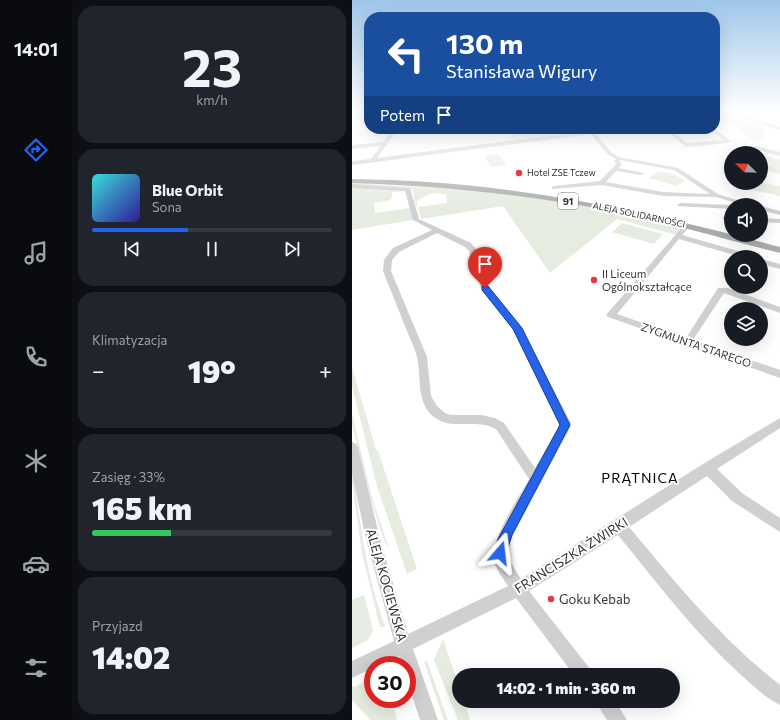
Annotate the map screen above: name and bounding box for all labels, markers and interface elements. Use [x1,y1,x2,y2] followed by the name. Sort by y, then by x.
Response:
[446,26,523,60] text: 130 m
[380,28,432,80] icon: left
[182,34,242,98] text: 23
[14,38,58,60] text: 14:01
[446,60,597,82] text: Stanisława Wigury
[196,92,228,108] text: km/h
[433,104,455,126] icon: arrive
[380,106,425,124] text: Potem
[22,136,50,164] icon: directions
[724,146,768,190] north arrow
[724,146,768,346] map controls
[527,167,596,178] place label: Hotel ZSE Tczew
[514,168,524,178] marker: Hotel ZSE Tczew
[152,181,223,199] text: Blue Orbit
[558,193,578,209] road number: 91
[592,198,687,230] street label: ALEJA SOLIDARNOŚCI
[724,198,768,242] button: sound
[152,199,182,215] text: Sona
[121,238,143,260] icon: previous
[201,238,223,260] icon: pause
[281,238,303,260] icon: next
[22,239,50,267] icon: music
[468,247,502,288] pin
[724,250,768,294] button: search
[474,253,496,275] icon: arrive
[602,267,692,293] place label: II Liceum Ogólnokształcące
[589,275,599,285] marker: II Liceum Ogólnokształcące
[724,302,768,346] button: layers
[639,320,753,370] street label: ZYGMUNTA STAREGO
[92,332,167,348] text: Klimatyzacja
[22,343,50,371] icon: phone
[188,352,236,389] text: 19°
[92,357,105,384] text: −
[319,357,332,384] text: +
[22,447,50,475] icon: climate
[92,469,165,485] text: Zasięg · 33%
[601,469,679,486] district label: PRĄTNICA
[92,489,192,526] text: 165 km
[511,514,631,596] street label: FRANCISZKA ŻWIRKI
[363,527,411,643] street label: ALEJA KOCIEWSKA
[479,532,521,574] position arrow
[22,550,50,578] icon: car
[559,591,631,607] place label: Goku Kebab
[546,594,556,604] marker: Goku Kebab
[92,618,143,634] text: Przyjazd
[92,638,170,675] text: 14:02
[22,654,50,682] icon: filters
[364,656,416,708] speed limit sign: 30
[496,679,636,697] text: 14:02 · 1 min · 360 m

